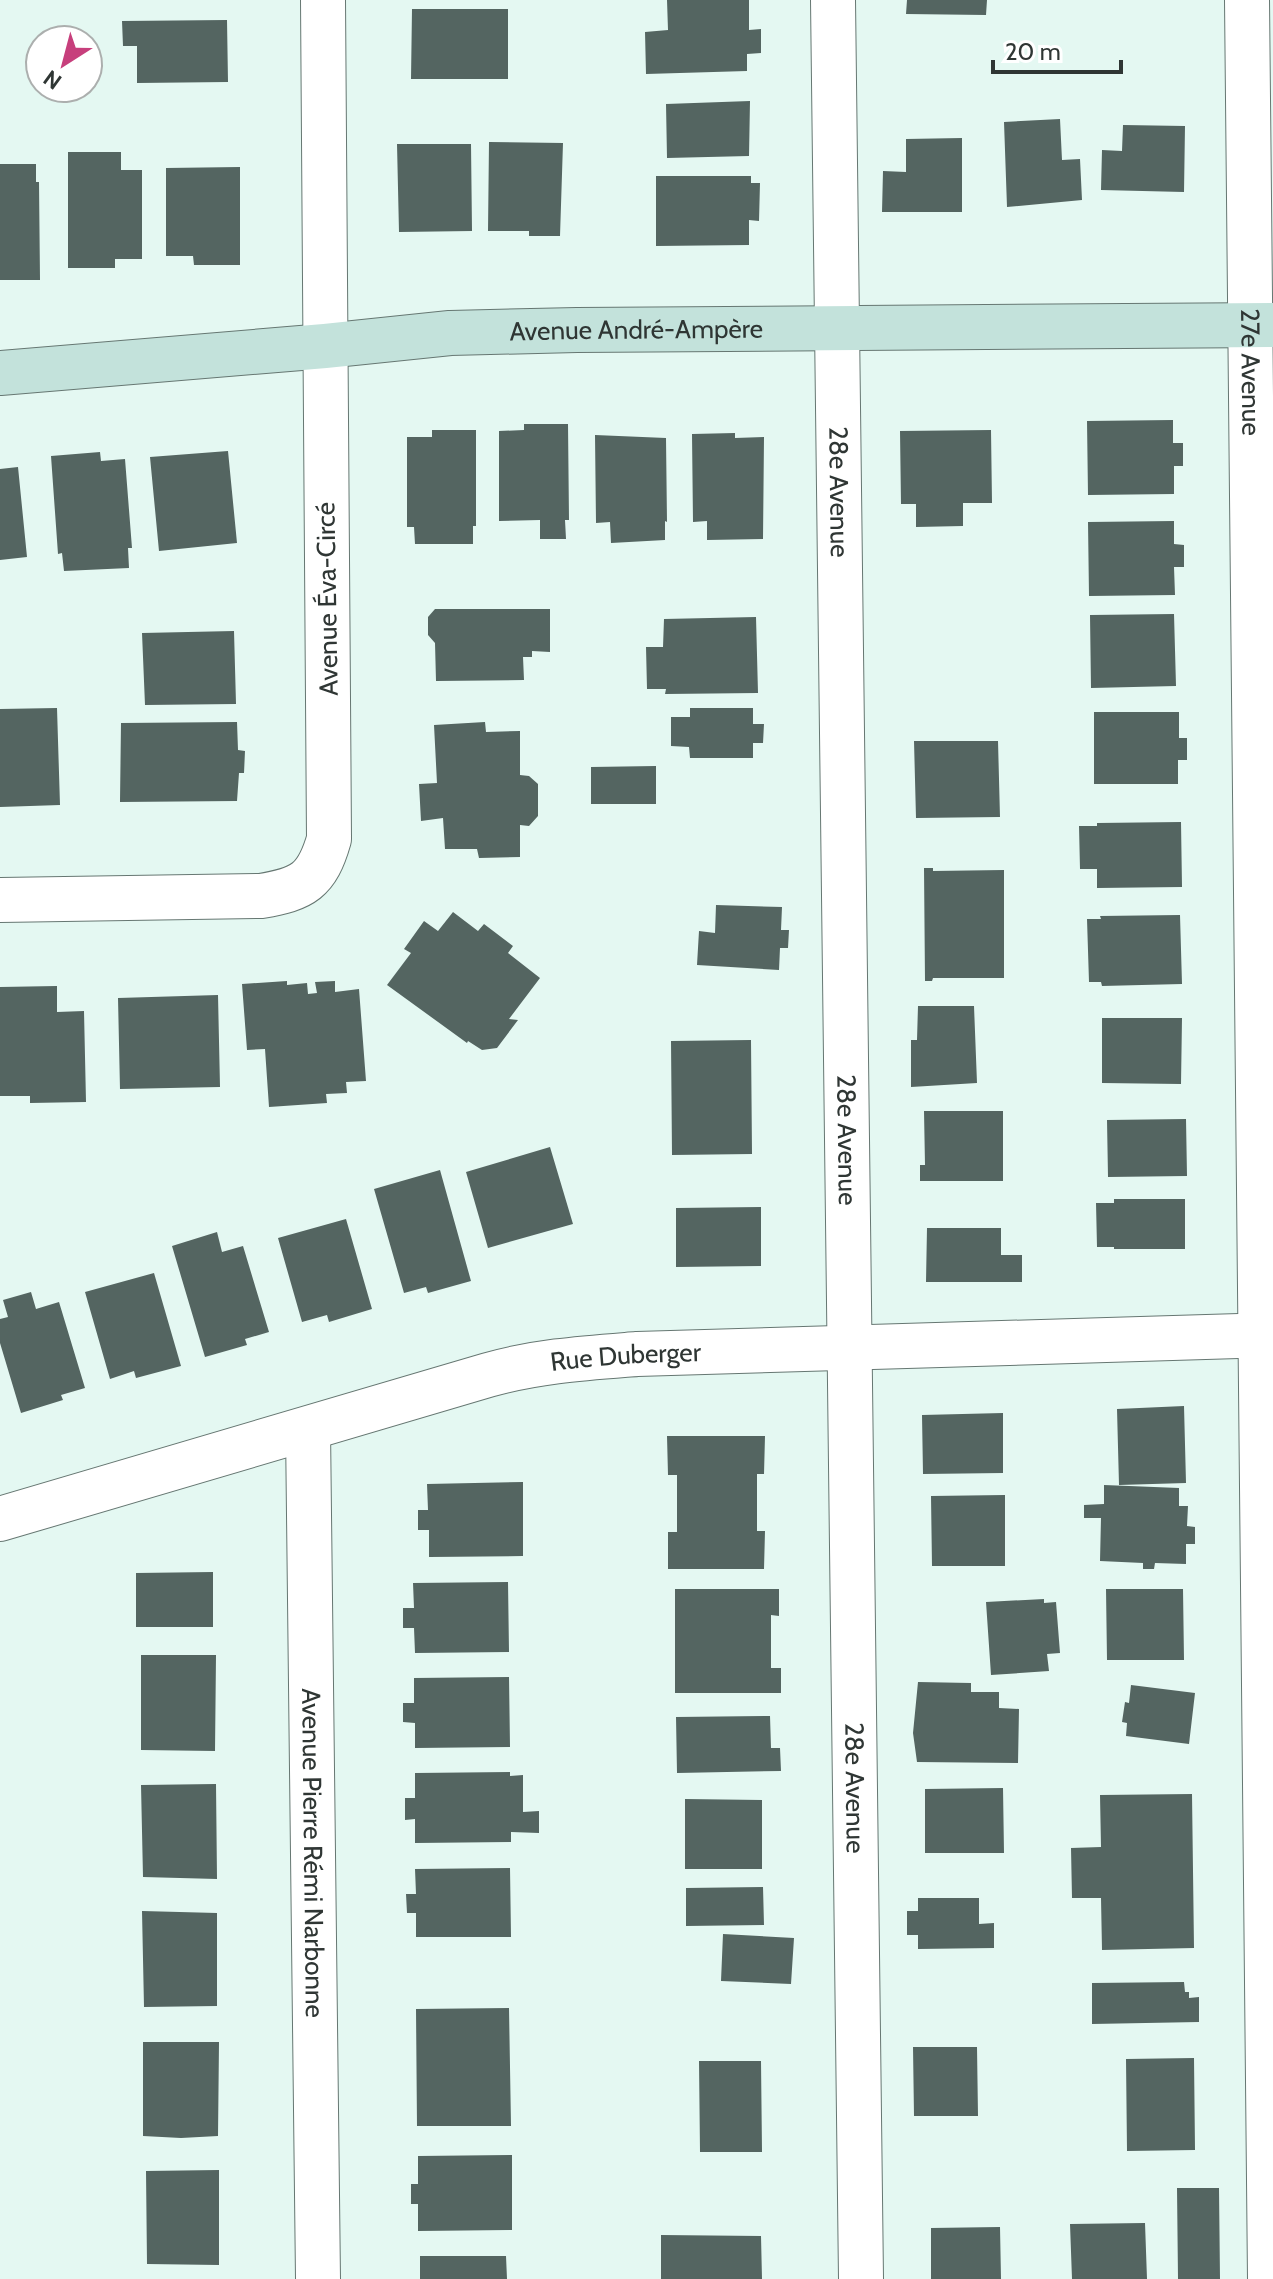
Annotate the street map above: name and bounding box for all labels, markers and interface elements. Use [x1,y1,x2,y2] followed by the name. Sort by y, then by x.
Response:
[24,24,104,104] north arrow
[993,24,1121,74] scale bar
[1005,37,1061,66] text: 20 m
[38,64,67,95] text: N
[1234,308,1267,436] street label: 27e Avenue
[509,313,763,348] street label: Avenue André-Ampère
[822,426,856,558] street label: 28e Avenue
[309,502,345,696] street label: Avenue Éva-Circé
[830,1074,864,1206] street label: 28e Avenue
[548,1336,702,1378] street label: Rue Duberger
[295,1688,331,2018] street label: Avenue Pierre Rémi Narbonne
[838,1722,872,1854] street label: 28e Avenue

